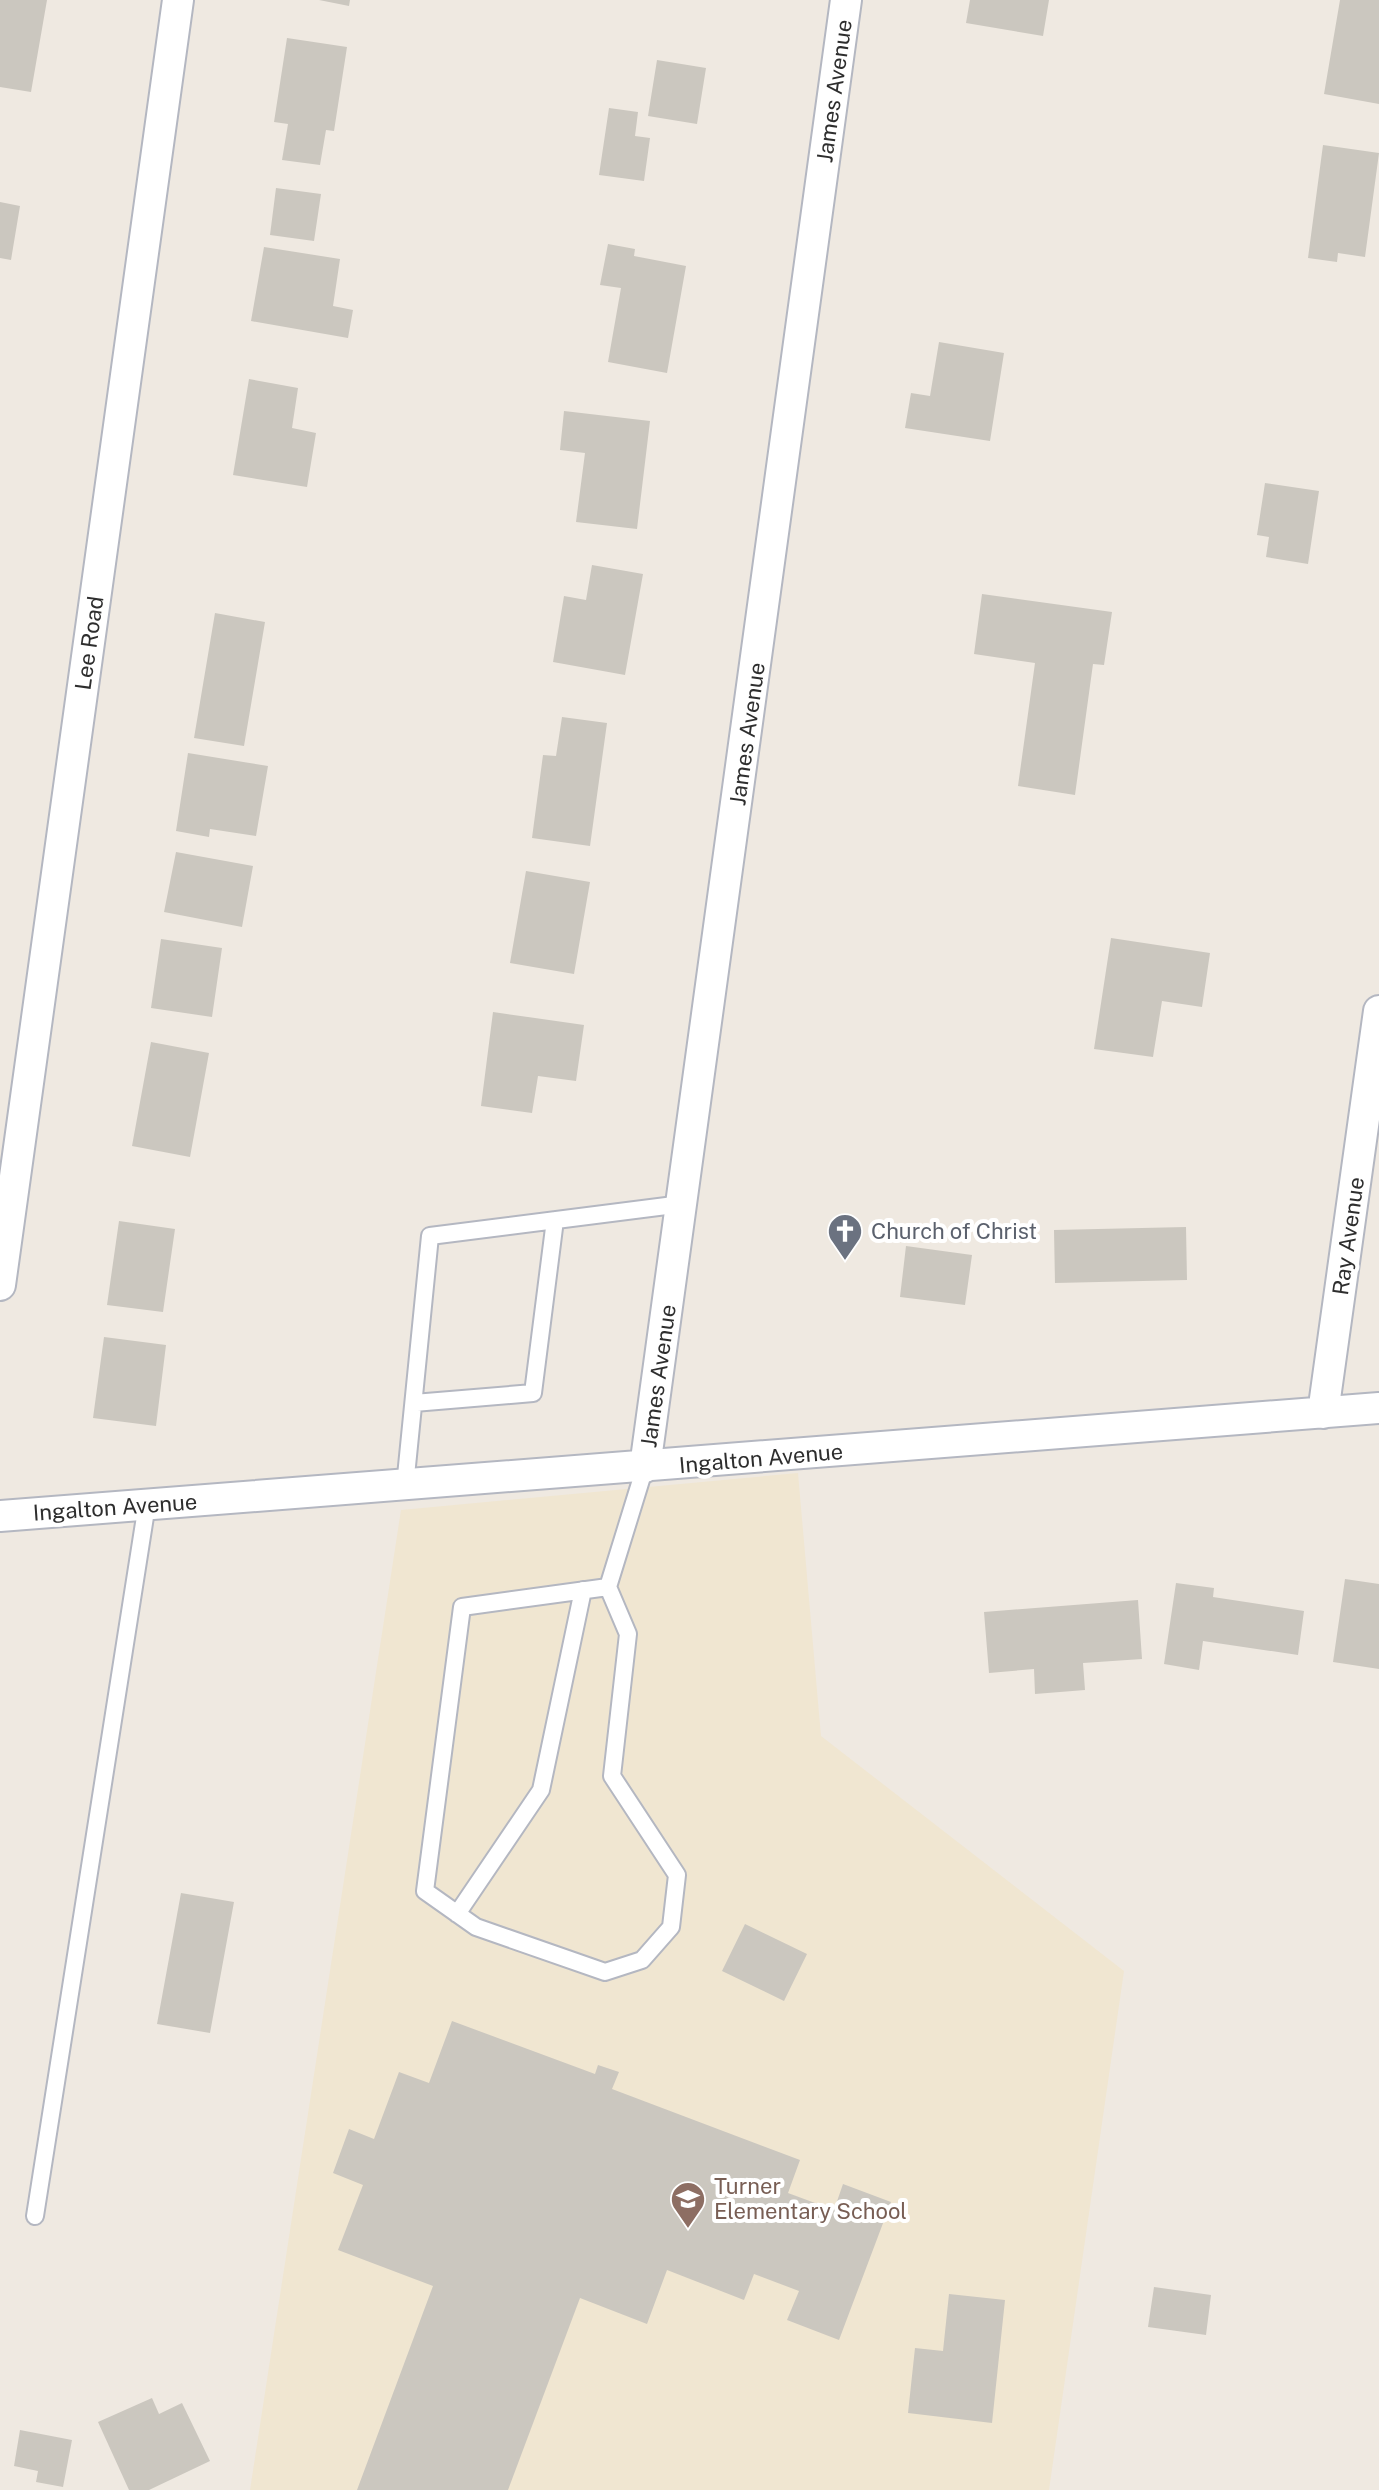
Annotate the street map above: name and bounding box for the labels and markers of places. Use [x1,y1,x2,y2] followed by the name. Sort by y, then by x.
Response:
[826,1212,864,1262] church icon: Church of Christ
[871,1218,1037,1244] place label: Church of Christ
[714,2173,907,2224] place label: Turner Elementary School
[669,2180,707,2230] school or university icon: Turner Elementary School

